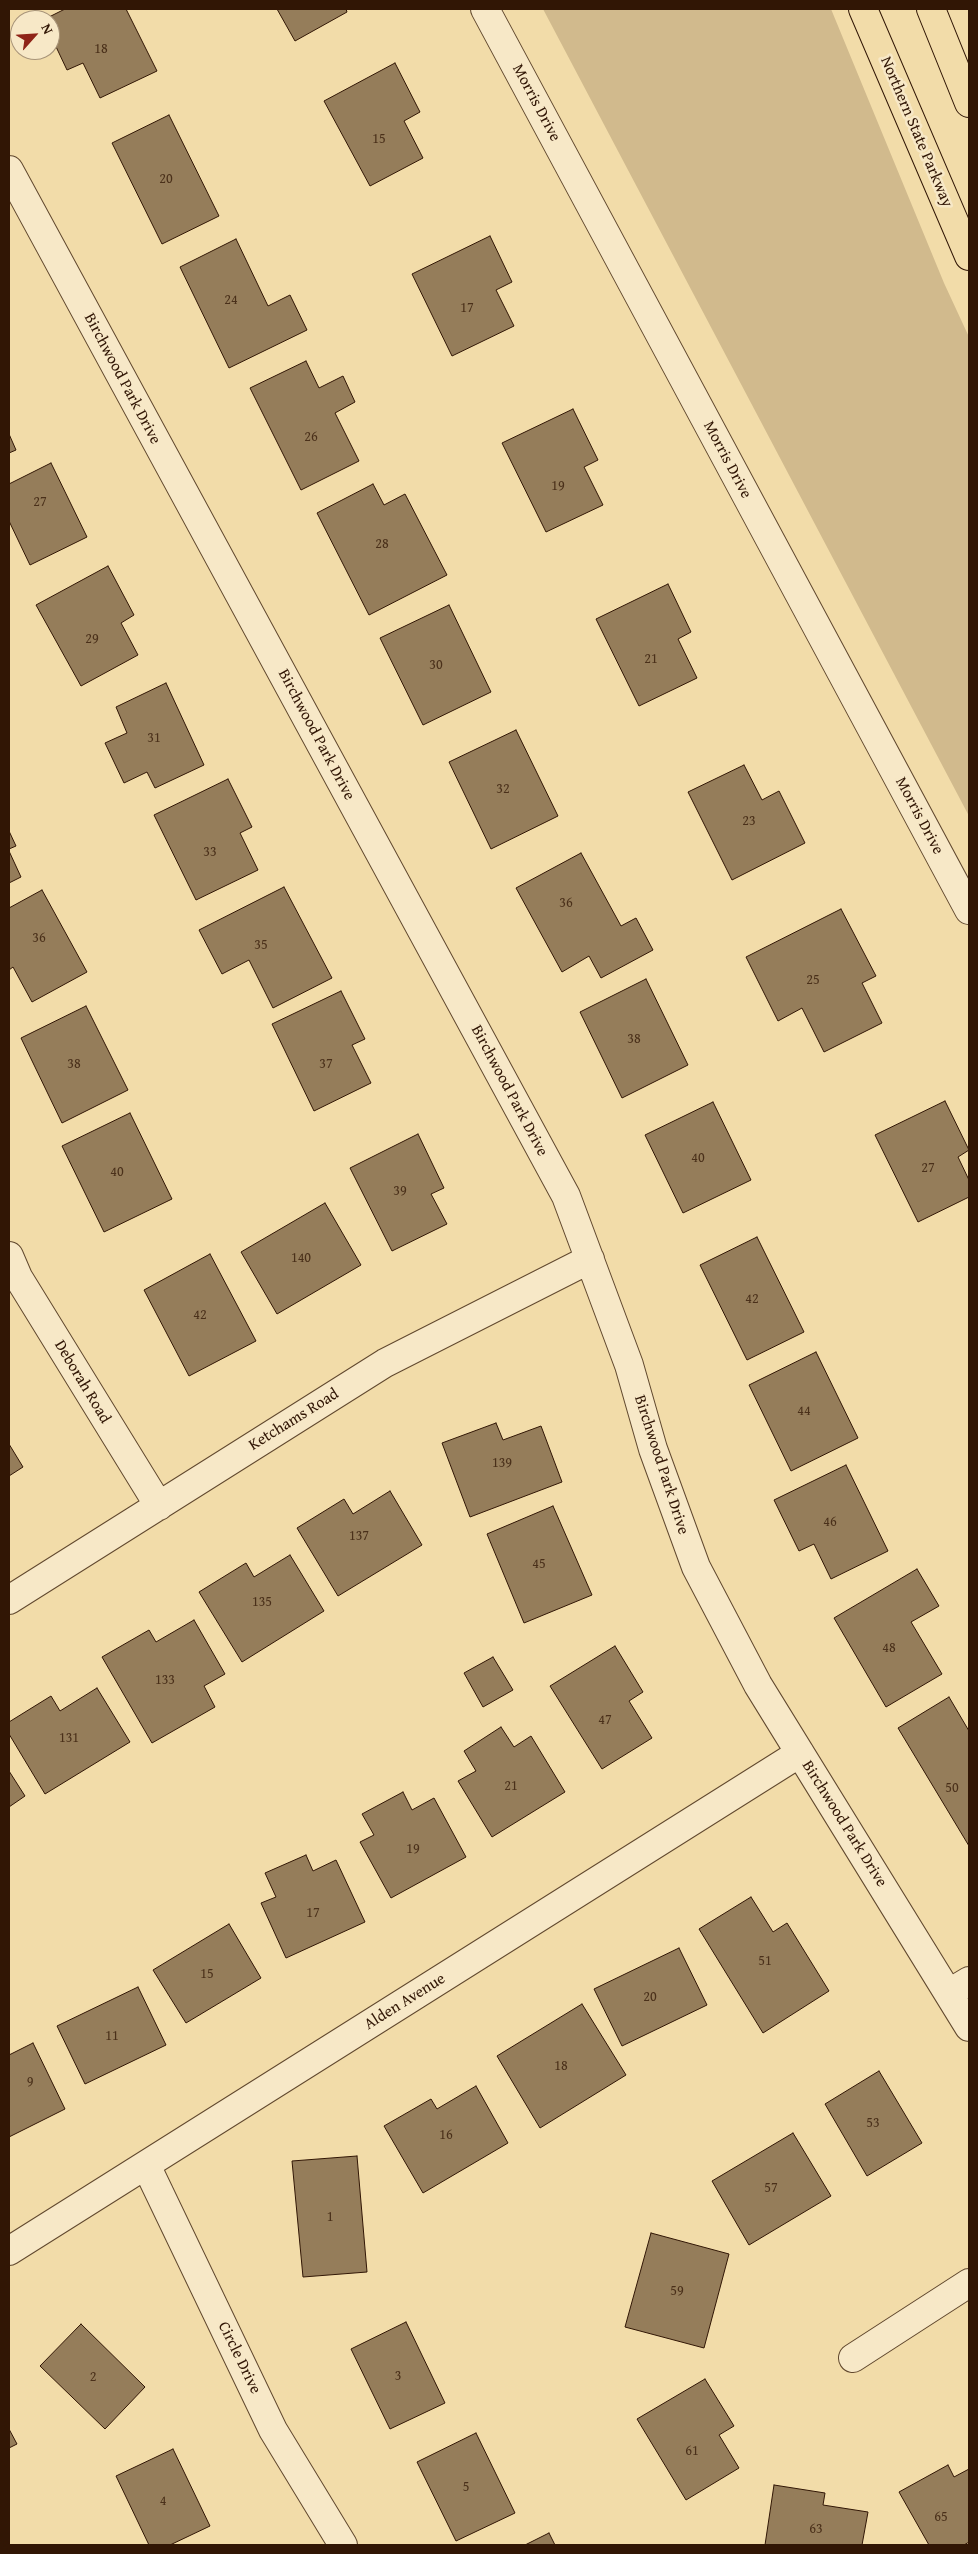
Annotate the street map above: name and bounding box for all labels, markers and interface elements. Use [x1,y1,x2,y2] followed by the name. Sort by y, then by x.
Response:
[10,10,60,60] north arrow
[37,20,59,37] text: N
[94,41,108,57] house number: 18
[876,54,956,210] street label: Northern State Parkway
[508,61,564,145] street label: Morris Drive
[372,131,386,147] house number: 15
[159,171,173,187] house number: 20
[224,292,238,308] house number: 24
[460,300,474,316] house number: 17
[79,310,165,448] street label: Birchwood Park Drive
[699,418,755,502] street label: Morris Drive
[304,429,318,445] house number: 26
[551,478,565,494] house number: 19
[33,494,47,510] house number: 27
[375,536,389,552] house number: 28
[85,631,99,647] house number: 29
[644,651,658,667] house number: 21
[429,657,443,673] house number: 30
[273,666,359,804] street label: Birchwood Park Drive
[147,730,161,746] house number: 31
[891,774,947,858] street label: Morris Drive
[496,781,510,797] house number: 32
[742,813,756,829] house number: 23
[203,844,217,860] house number: 33
[559,895,573,911] house number: 36
[32,930,46,946] house number: 36
[254,937,268,953] house number: 35
[806,972,820,988] house number: 25
[466,1022,552,1160] street label: Birchwood Park Drive
[627,1031,641,1047] house number: 38
[67,1056,81,1072] house number: 38
[319,1056,333,1072] house number: 37
[691,1150,705,1166] house number: 40
[921,1160,935,1176] house number: 27
[110,1164,124,1180] house number: 40
[393,1183,407,1199] house number: 39
[291,1250,311,1266] house number: 140
[745,1291,759,1307] house number: 42
[193,1307,207,1323] house number: 42
[50,1337,114,1427] street label: Deborah Road
[245,1385,343,1455] street label: Ketchams Road
[629,1393,693,1537] street label: Birchwood Park Drive
[797,1403,811,1419] house number: 44
[492,1455,512,1471] house number: 139
[823,1514,837,1530] house number: 46
[349,1528,369,1544] house number: 137
[532,1556,546,1572] house number: 45
[252,1594,272,1610] house number: 135
[882,1640,896,1656] house number: 48
[155,1672,175,1688] house number: 133
[598,1712,612,1728] house number: 47
[59,1730,79,1746] house number: 131
[797,1757,891,1891] street label: Birchwood Park Drive
[504,1778,518,1794] house number: 21
[945,1780,959,1796] house number: 50
[406,1841,420,1857] house number: 19
[306,1905,320,1921] house number: 17
[758,1953,772,1969] house number: 51
[200,1966,214,1982] house number: 15
[361,1970,449,2034] street label: Alden Avenue
[643,1989,657,2005] house number: 20
[105,2028,119,2044] house number: 11
[554,2058,568,2074] house number: 18
[27,2074,33,2090] house number: 9
[866,2115,880,2131] house number: 53
[439,2127,453,2143] house number: 16
[764,2180,778,2196] house number: 57
[327,2209,333,2225] house number: 1
[670,2283,684,2299] house number: 59
[213,2319,265,2397] street label: Circle Drive
[395,2368,401,2384] house number: 3
[90,2369,96,2385] house number: 2
[685,2443,699,2459] house number: 61
[463,2479,469,2495] house number: 5
[160,2493,166,2509] house number: 4
[934,2509,948,2525] house number: 65
[809,2521,823,2537] house number: 63

